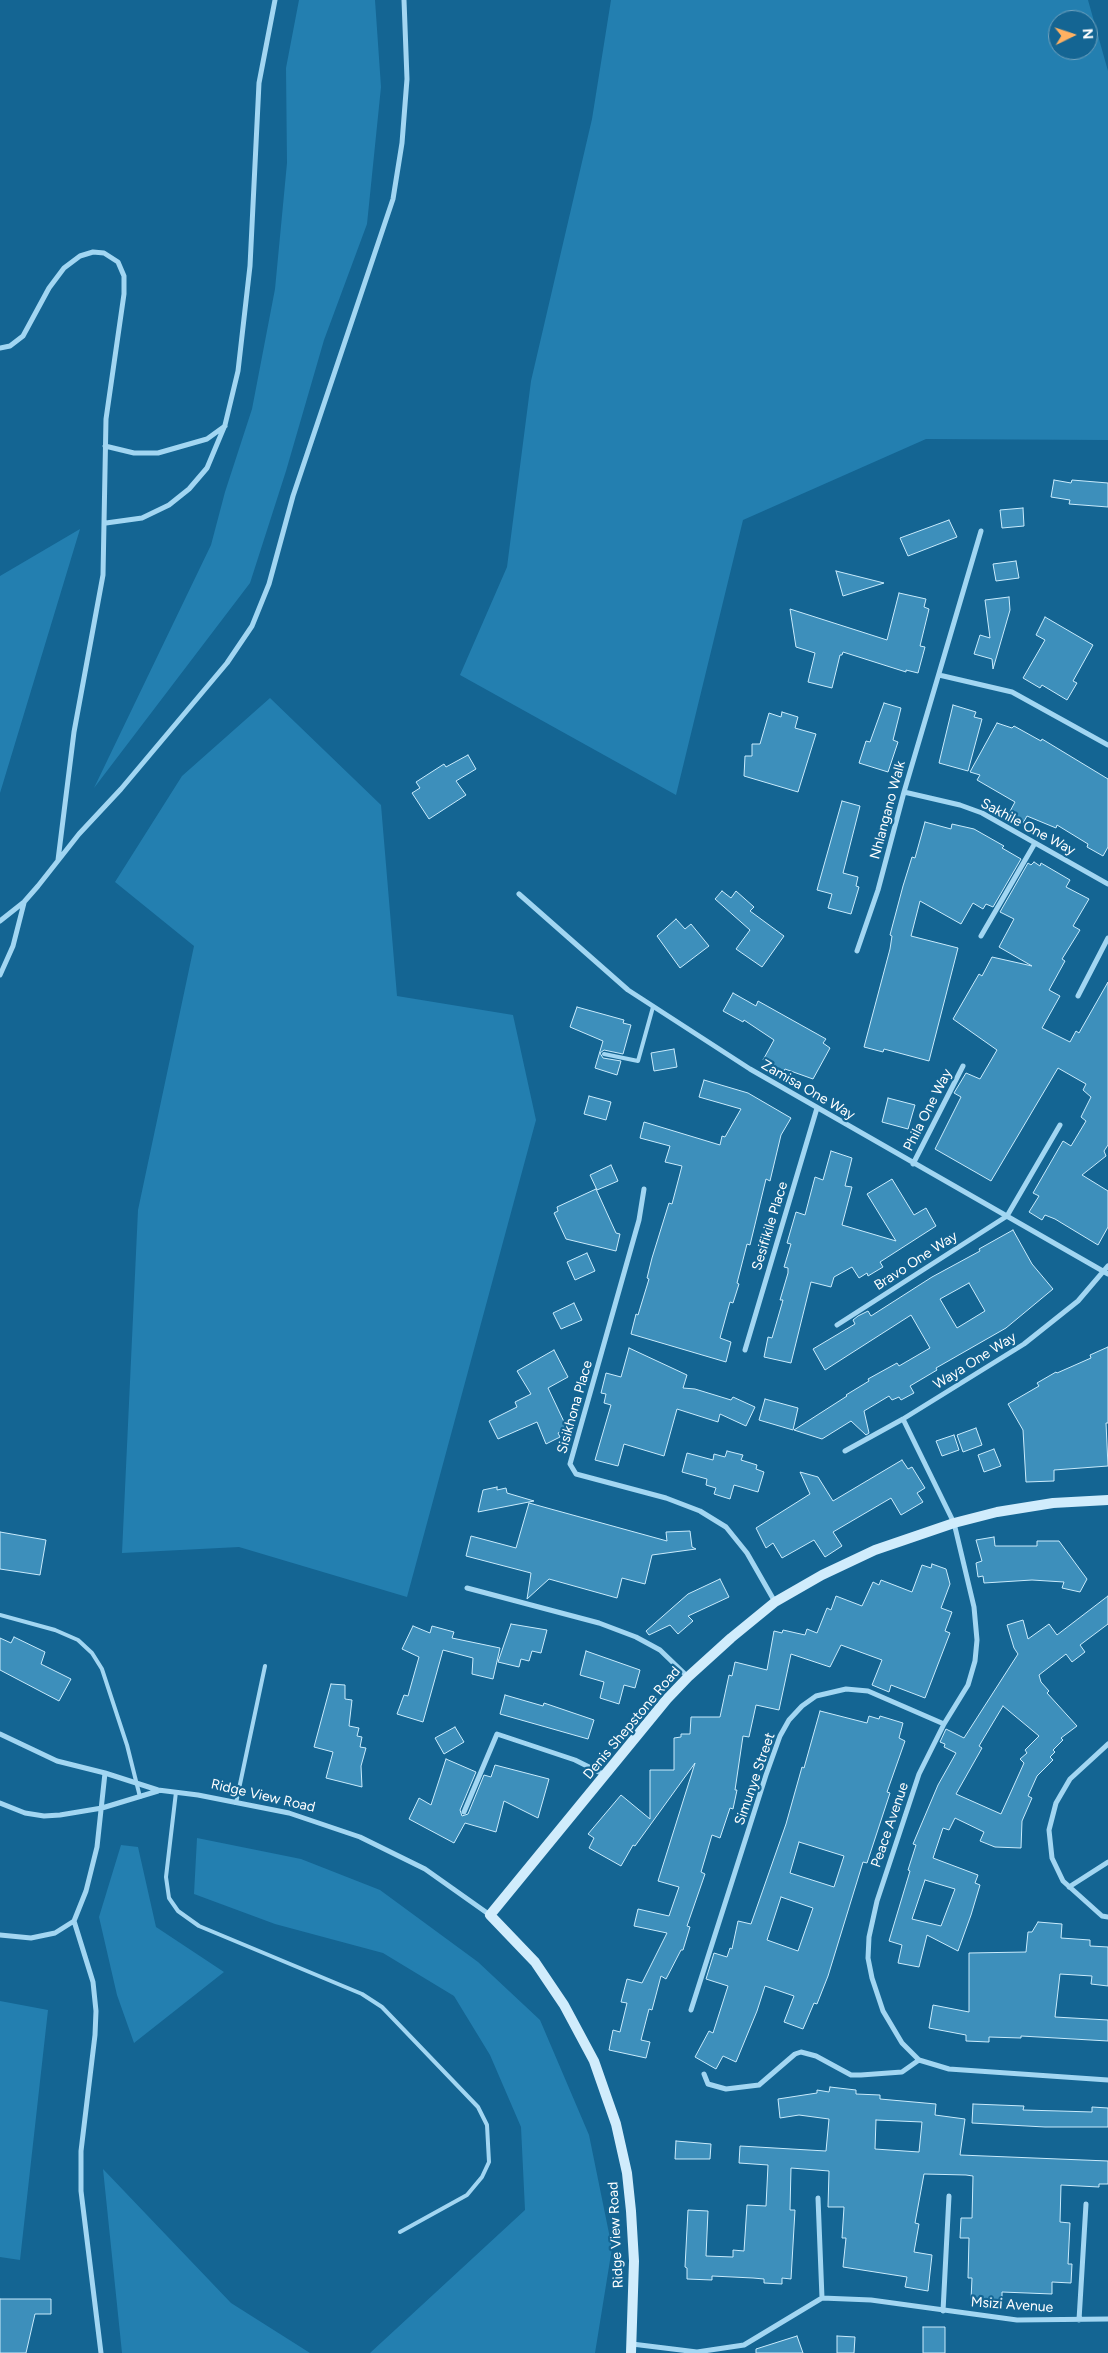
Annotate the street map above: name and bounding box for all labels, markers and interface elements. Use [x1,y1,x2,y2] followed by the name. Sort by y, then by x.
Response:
[1048,10,1098,60] north arrow
[1079,28,1096,40] text: N
[867,759,909,861] street label: Nhlangano Walk
[978,795,1078,859] street label: Sakhile One Way
[758,1056,858,1124] street label: Zamisa One Way
[900,1066,956,1154] street label: Phila One Way
[748,1179,792,1273] street label: Sesifikile Place
[871,1228,961,1294] street label: Bravo One Way
[930,1329,1020,1393] street label: Waya One Way
[554,1358,596,1456] street label: Sisikhona Place
[580,1663,684,1783] street label: Denis Shepstone Road
[731,1731,779,1827] street label: Simunye Street
[209,1776,317,1816] street label: Ridge View Road
[868,1780,912,1870] street label: Peace Avenue
[605,2181,627,2289] street label: Ridge View Road
[970,2294,1054,2316] street label: Msizi Avenue

